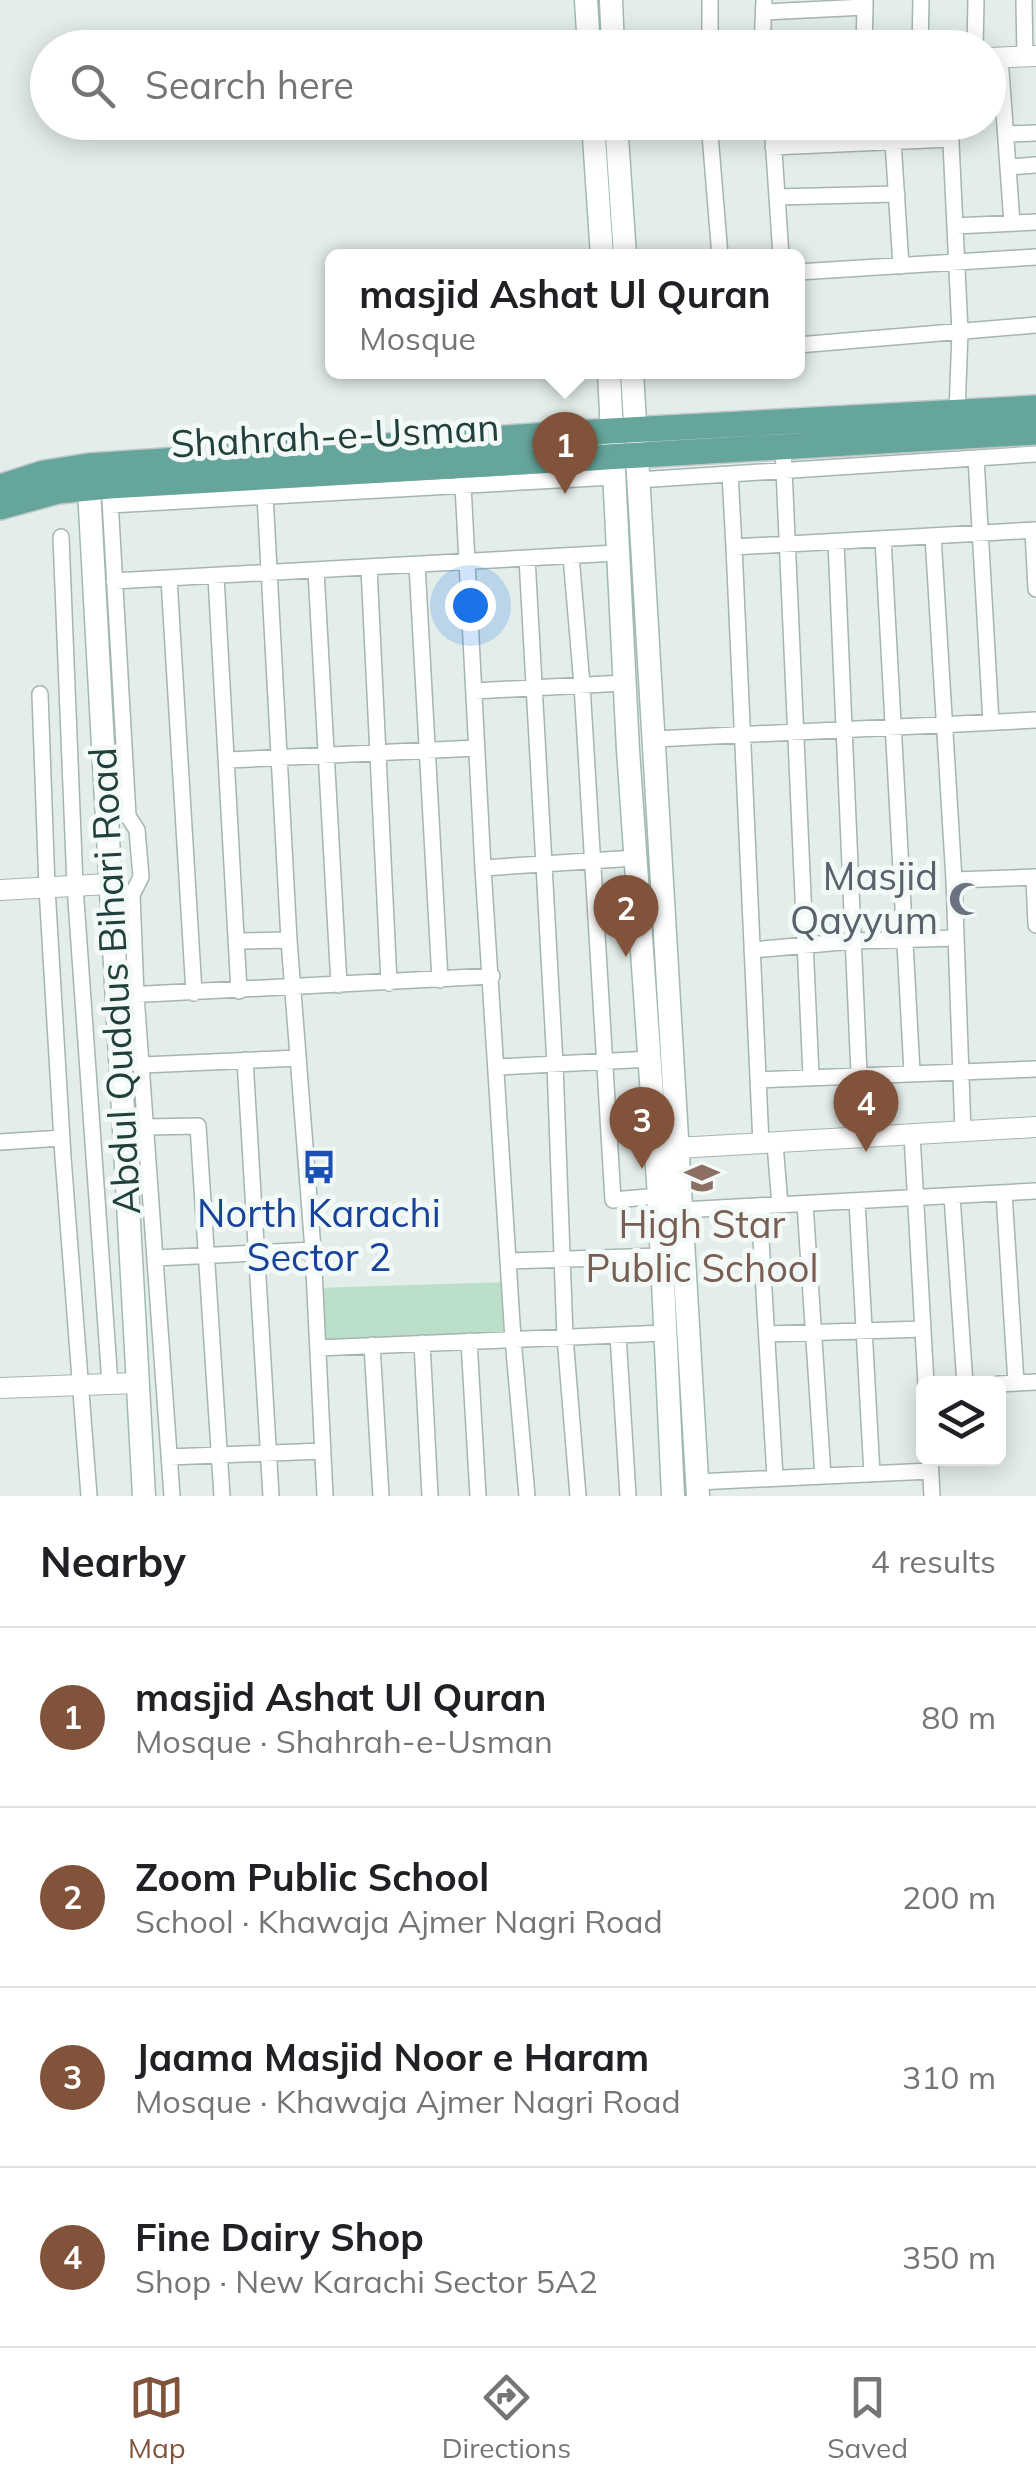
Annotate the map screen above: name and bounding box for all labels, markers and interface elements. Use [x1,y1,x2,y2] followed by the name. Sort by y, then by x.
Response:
[30,30,1006,140] search box
[65,58,120,113] icon: search
[145,61,354,109] text: Search here
[325,249,805,379] popup
[359,270,771,318] text: masjid Ashat Ul Quran
[359,318,476,358] text: Mosque
[169,402,500,468] street label: Shahrah-e-Usman
[532,412,598,494] pin: 1
[445,580,496,631] your location
[78,746,150,1216] street label: Abdul Quddus Bihari Road
[790,852,938,944] place label: Masjid Qayyum
[594,874,658,957] pin: 2
[947,880,985,918] mosque icon: Masjid Qayyum
[834,1070,898,1152] pin: 4
[610,1086,674,1169] pin: 3
[300,1148,338,1186] bus stop icon: North Karachi Sector 2
[683,1159,721,1197] school or university icon: High Star Public School
[197,1189,441,1281] place label: North Karachi Sector 2
[585,1200,819,1292] place label: High Star Public School
[916,1376,1006,1466] map controls
[916,1376,1006,1466] button: layers
[40,1535,186,1588] text: Nearby
[871,1541,996,1581] text: 4 results
[135,1673,546,1721] text: masjid Ashat Ul Quran
[63,1697,82,1737] text: 1
[921,1697,996,1737] text: 80 m
[135,1721,553,1761] text: Mosque · Shahrah-e-Usman
[135,1853,489,1901] text: Zoom Public School
[63,1877,82,1917] text: 2
[902,1877,996,1917] text: 200 m
[135,1901,663,1941] text: School · Khawaja Ajmer Nagri Road
[135,2033,649,2081] text: Jaama Masjid Noor e Haram
[63,2057,82,2097] text: 3
[902,2057,996,2097] text: 310 m
[135,2081,681,2121] text: Mosque · Khawaja Ajmer Nagri Road
[135,2213,424,2261] text: Fine Dairy Shop
[63,2237,82,2277] text: 4
[902,2237,996,2277] text: 350 m
[135,2261,598,2301] text: Shop · New Karachi Sector 5A2
[128,2370,186,2465] tab: Map
[442,2370,571,2465] tab: Directions
[827,2370,908,2465] tab: Saved

